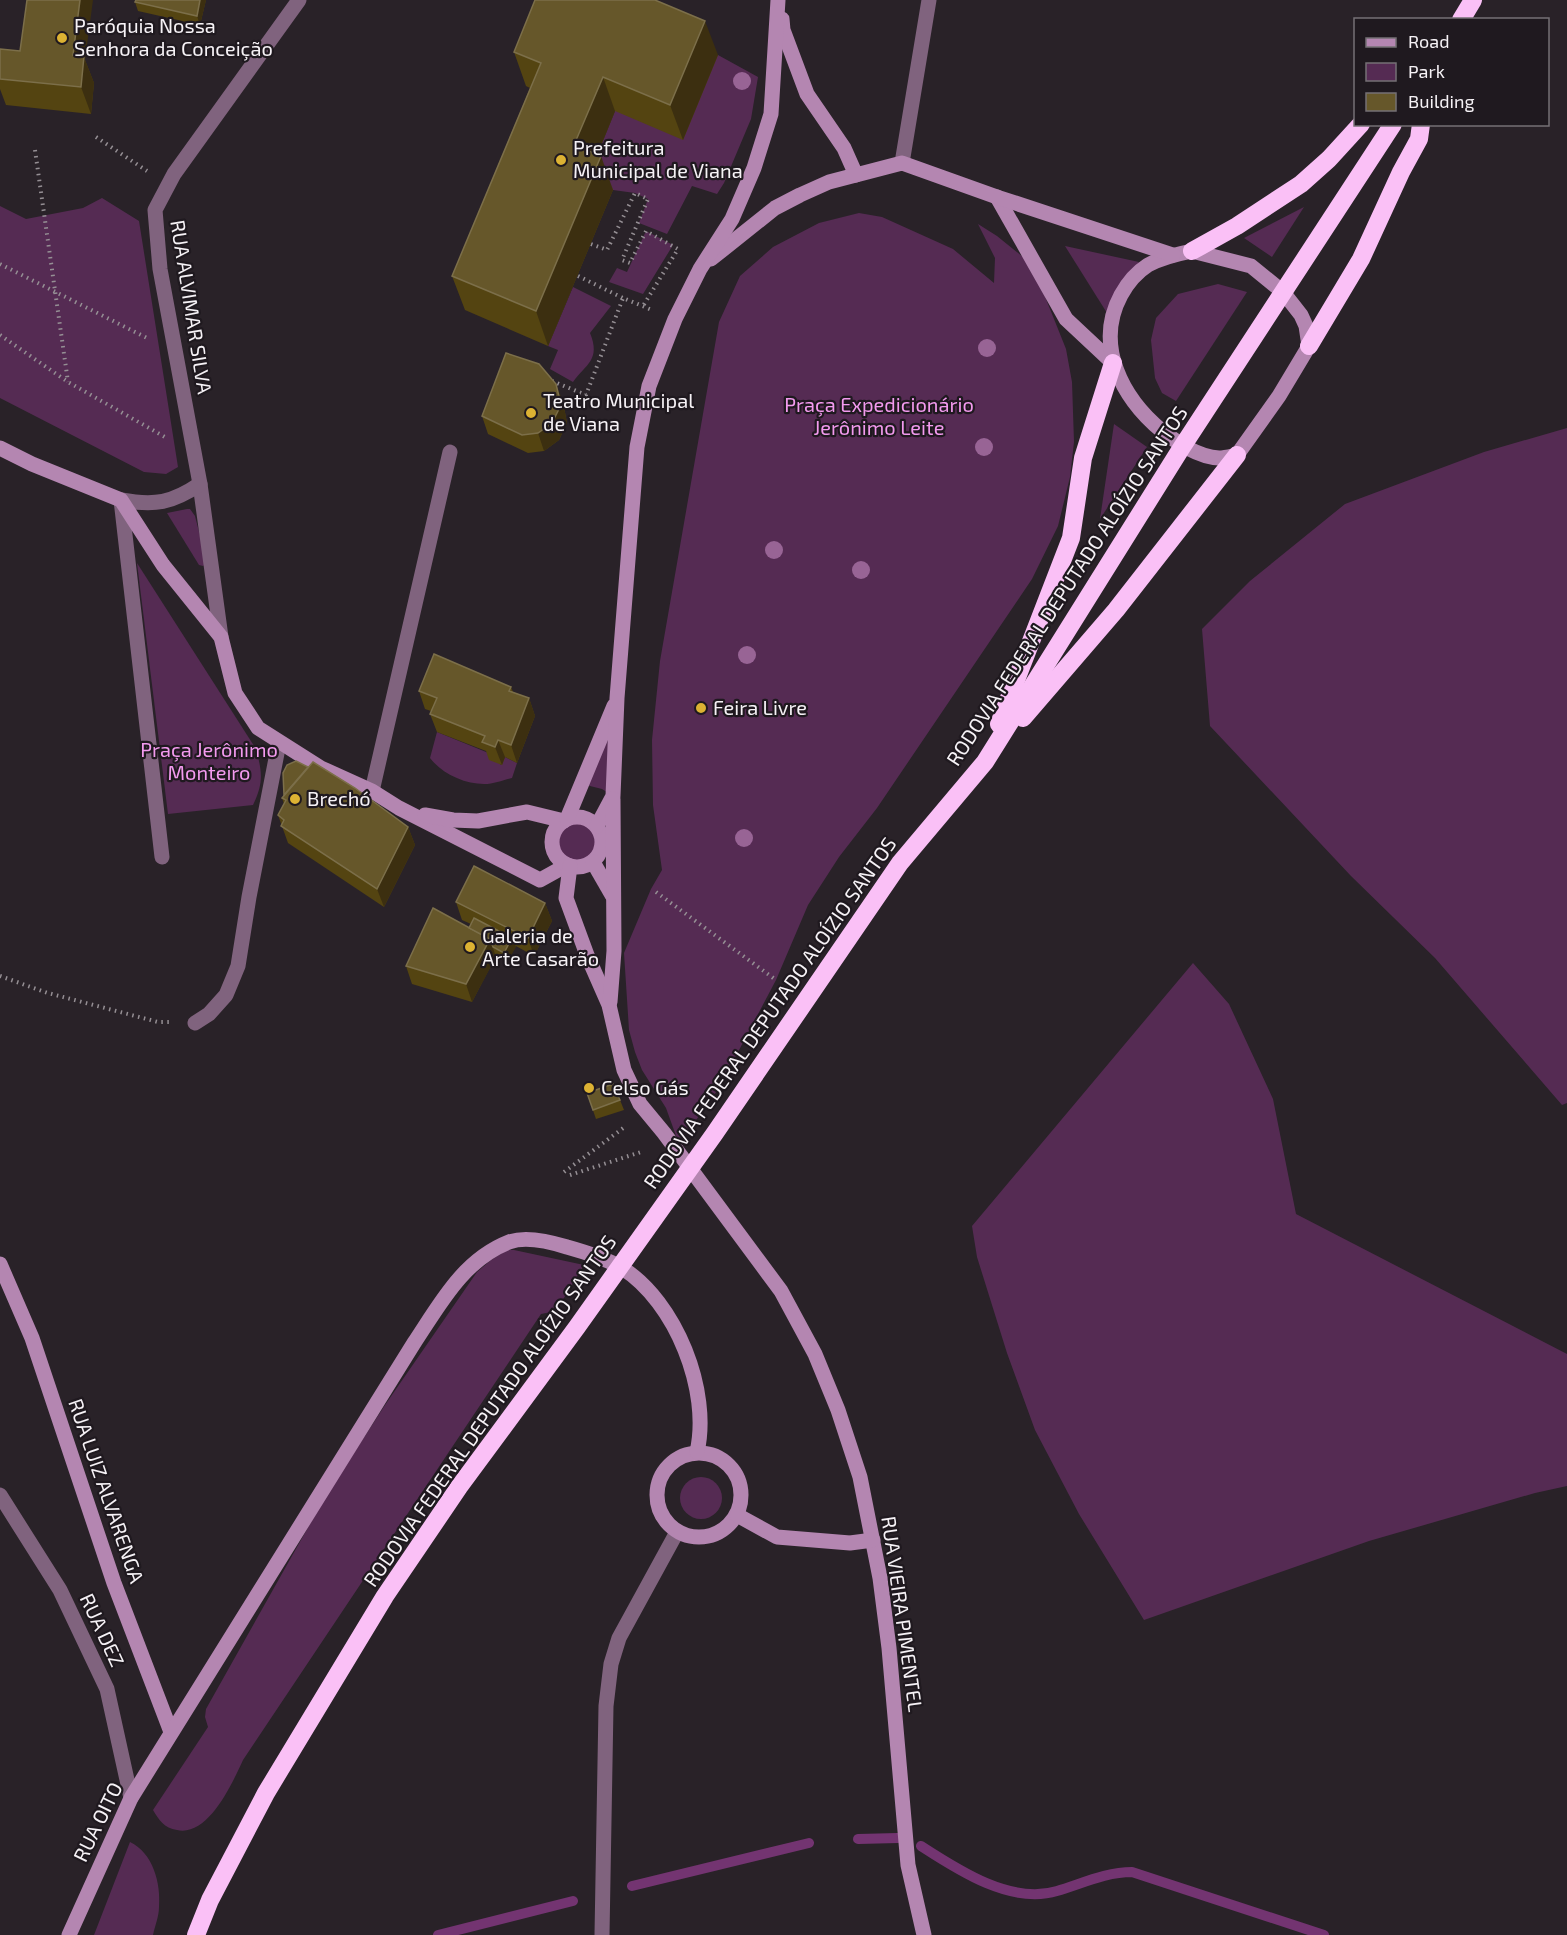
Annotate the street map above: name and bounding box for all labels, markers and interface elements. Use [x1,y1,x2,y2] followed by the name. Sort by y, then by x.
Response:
[74,13,273,61] place label: Paróquia Nossa Senhora da Conceição
[1354,18,1549,126] legend
[1408,30,1449,52] text: Road
[55,31,69,45] marker: Paróquia Nossa Senhora da Conceição
[1408,60,1445,82] text: Park
[1408,90,1475,112] text: Building
[573,135,743,182] place label: Prefeitura Municipal de Viana
[554,153,568,167] marker: Prefeitura Municipal de Viana
[166,218,218,396] street label: RUA ALVIMAR SILVA
[543,388,694,435] place label: Teatro Municipal de Viana
[784,392,974,439] park label: Praça Expedicionário Jerônimo Leite
[941,401,1192,770] street label: RODOVIA FEDERAL DEPUTADO ALOÍZIO SANTOS
[524,406,538,420] marker: Teatro Municipal de Viana
[713,695,807,719] place label: Feira Livre
[694,701,708,715] marker: Feira Livre
[140,737,278,784] park label: Praça Jerônimo Monteiro
[307,786,371,810] place label: Brechó
[288,792,302,806] marker: Brechó
[638,832,901,1193] street label: RODOVIA FEDERAL DEPUTADO ALOÍZIO SANTOS
[482,923,599,970] place label: Galeria de Arte Casarão
[463,940,477,954] marker: Galeria de Arte Casarão
[601,1075,689,1099] place label: Celso Gás
[582,1081,596,1095] marker: Celso Gás
[358,1230,621,1591] street label: RODOVIA FEDERAL DEPUTADO ALOÍZIO SANTOS
[64,1395,150,1587] street label: RUA LUIZ ALVARENGA
[877,1515,929,1713] street label: RUA VIEIRA PIMENTEL
[76,1589,130,1670] street label: RUA DEZ
[68,1778,127,1865] street label: RUA OITO

